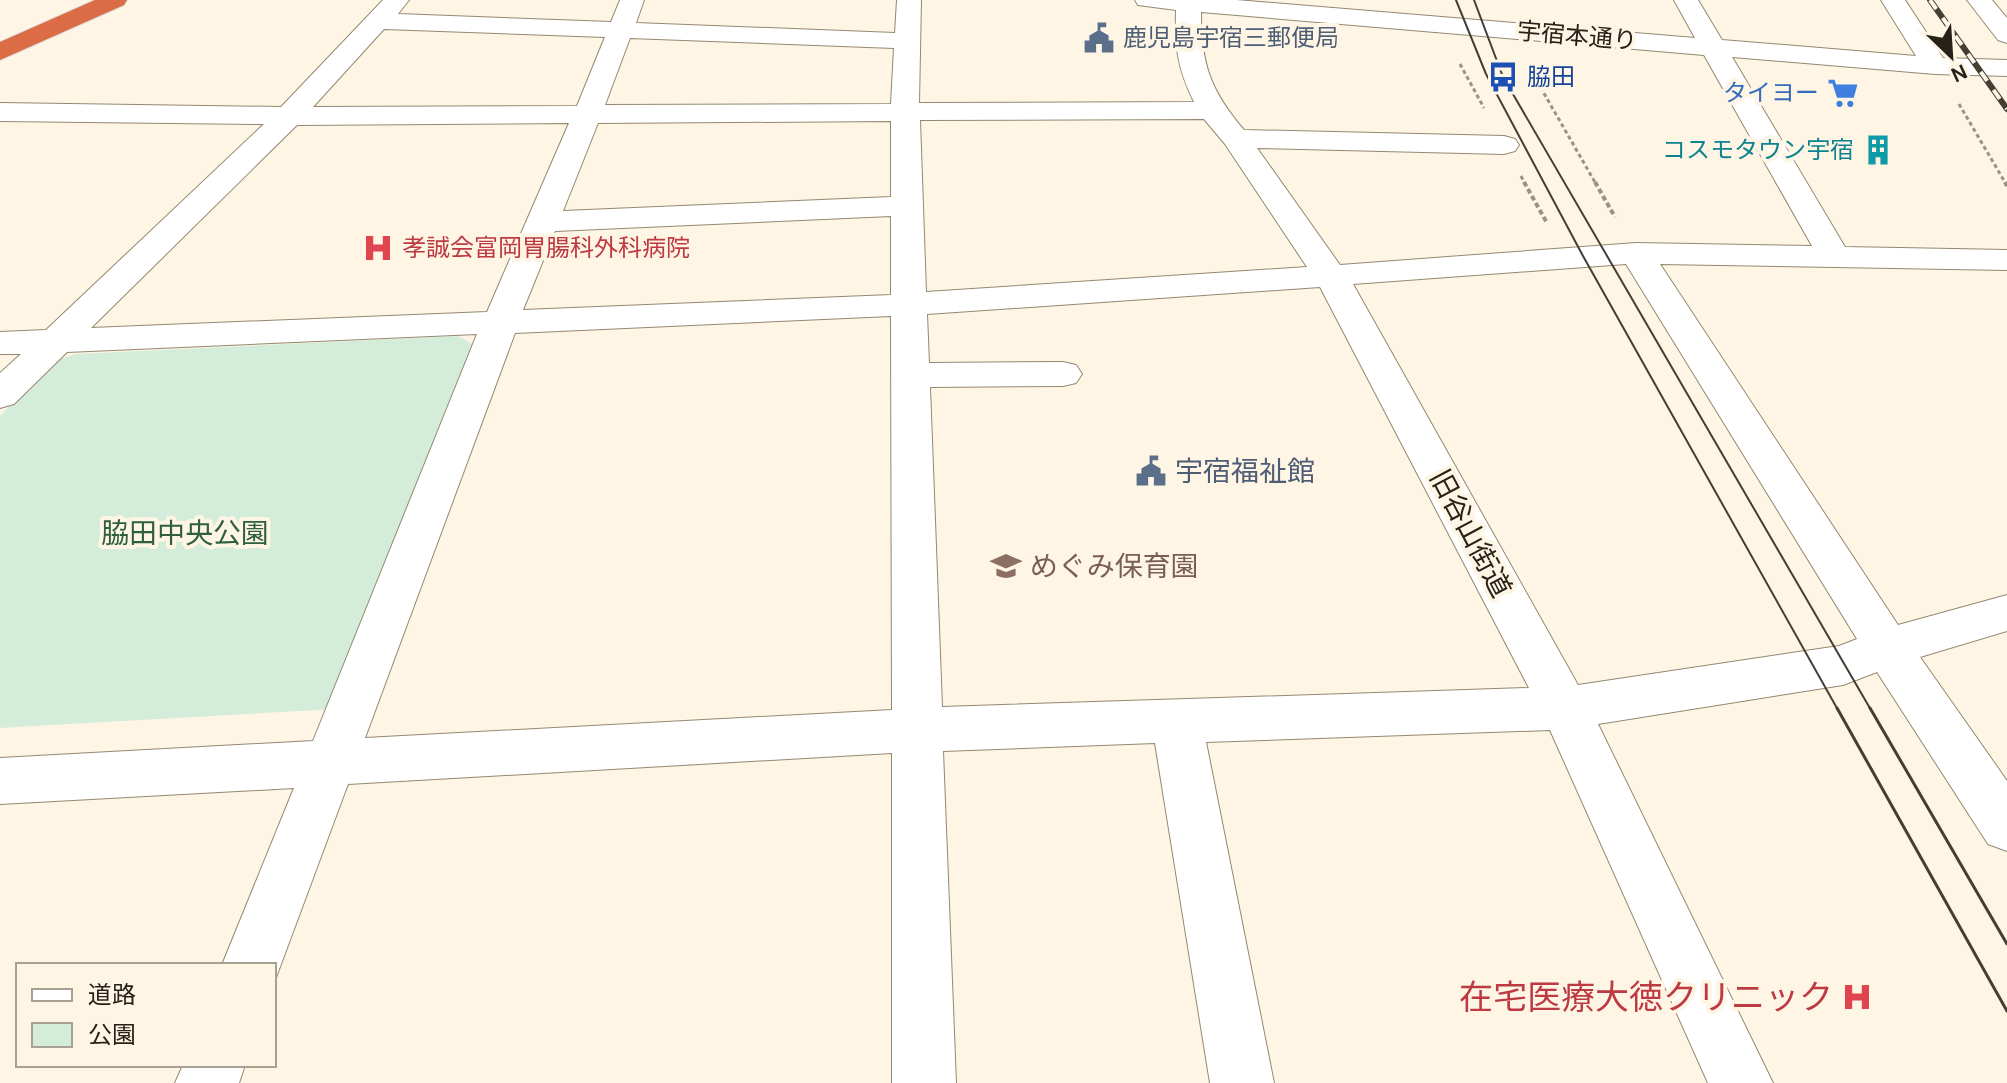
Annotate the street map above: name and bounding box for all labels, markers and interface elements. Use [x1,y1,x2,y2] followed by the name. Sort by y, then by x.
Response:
[1911,16,1991,96] north arrow
[1516,17,1638,55] street label: 宇宿本通り
[1082,21,1116,55] public building icon: 鹿児島宇宿三郵便局
[1123,24,1339,52] place label: 鹿児島宇宿三郵便局
[1946,58,1972,88] text: N
[1486,60,1520,94] bus stop icon: 脇田
[1527,63,1575,91] place label: 脇田
[1826,76,1860,110] supermarket icon: タイヨー
[1723,79,1819,107] place label: タイヨー
[1861,133,1895,167] building icon: コスモタウン宇宿
[1662,136,1854,164] place label: コスモタウン宇宿
[361,231,395,265] hospital icon: 孝誠会富岡胃腸科外科病院
[402,234,690,262] place label: 孝誠会富岡胃腸科外科病院
[1134,454,1168,488] public building icon: 宇宿福祉館
[1175,455,1315,488] place label: 宇宿福祉館
[1423,464,1518,603] street label: 旧谷山街道
[101,517,269,550] park label: 脇田中央公園
[989,549,1023,583] school or university icon: めぐみ保育園
[1030,550,1199,583] place label: めぐみ保育園
[16,963,276,1067] legend
[1459,978,1833,1018] place label: 在宅医療大徳クリニック
[1840,980,1874,1014] hospital icon: 在宅医療大徳クリニック
[88,981,136,1009] text: 道路
[88,1021,136,1049] text: 公園

